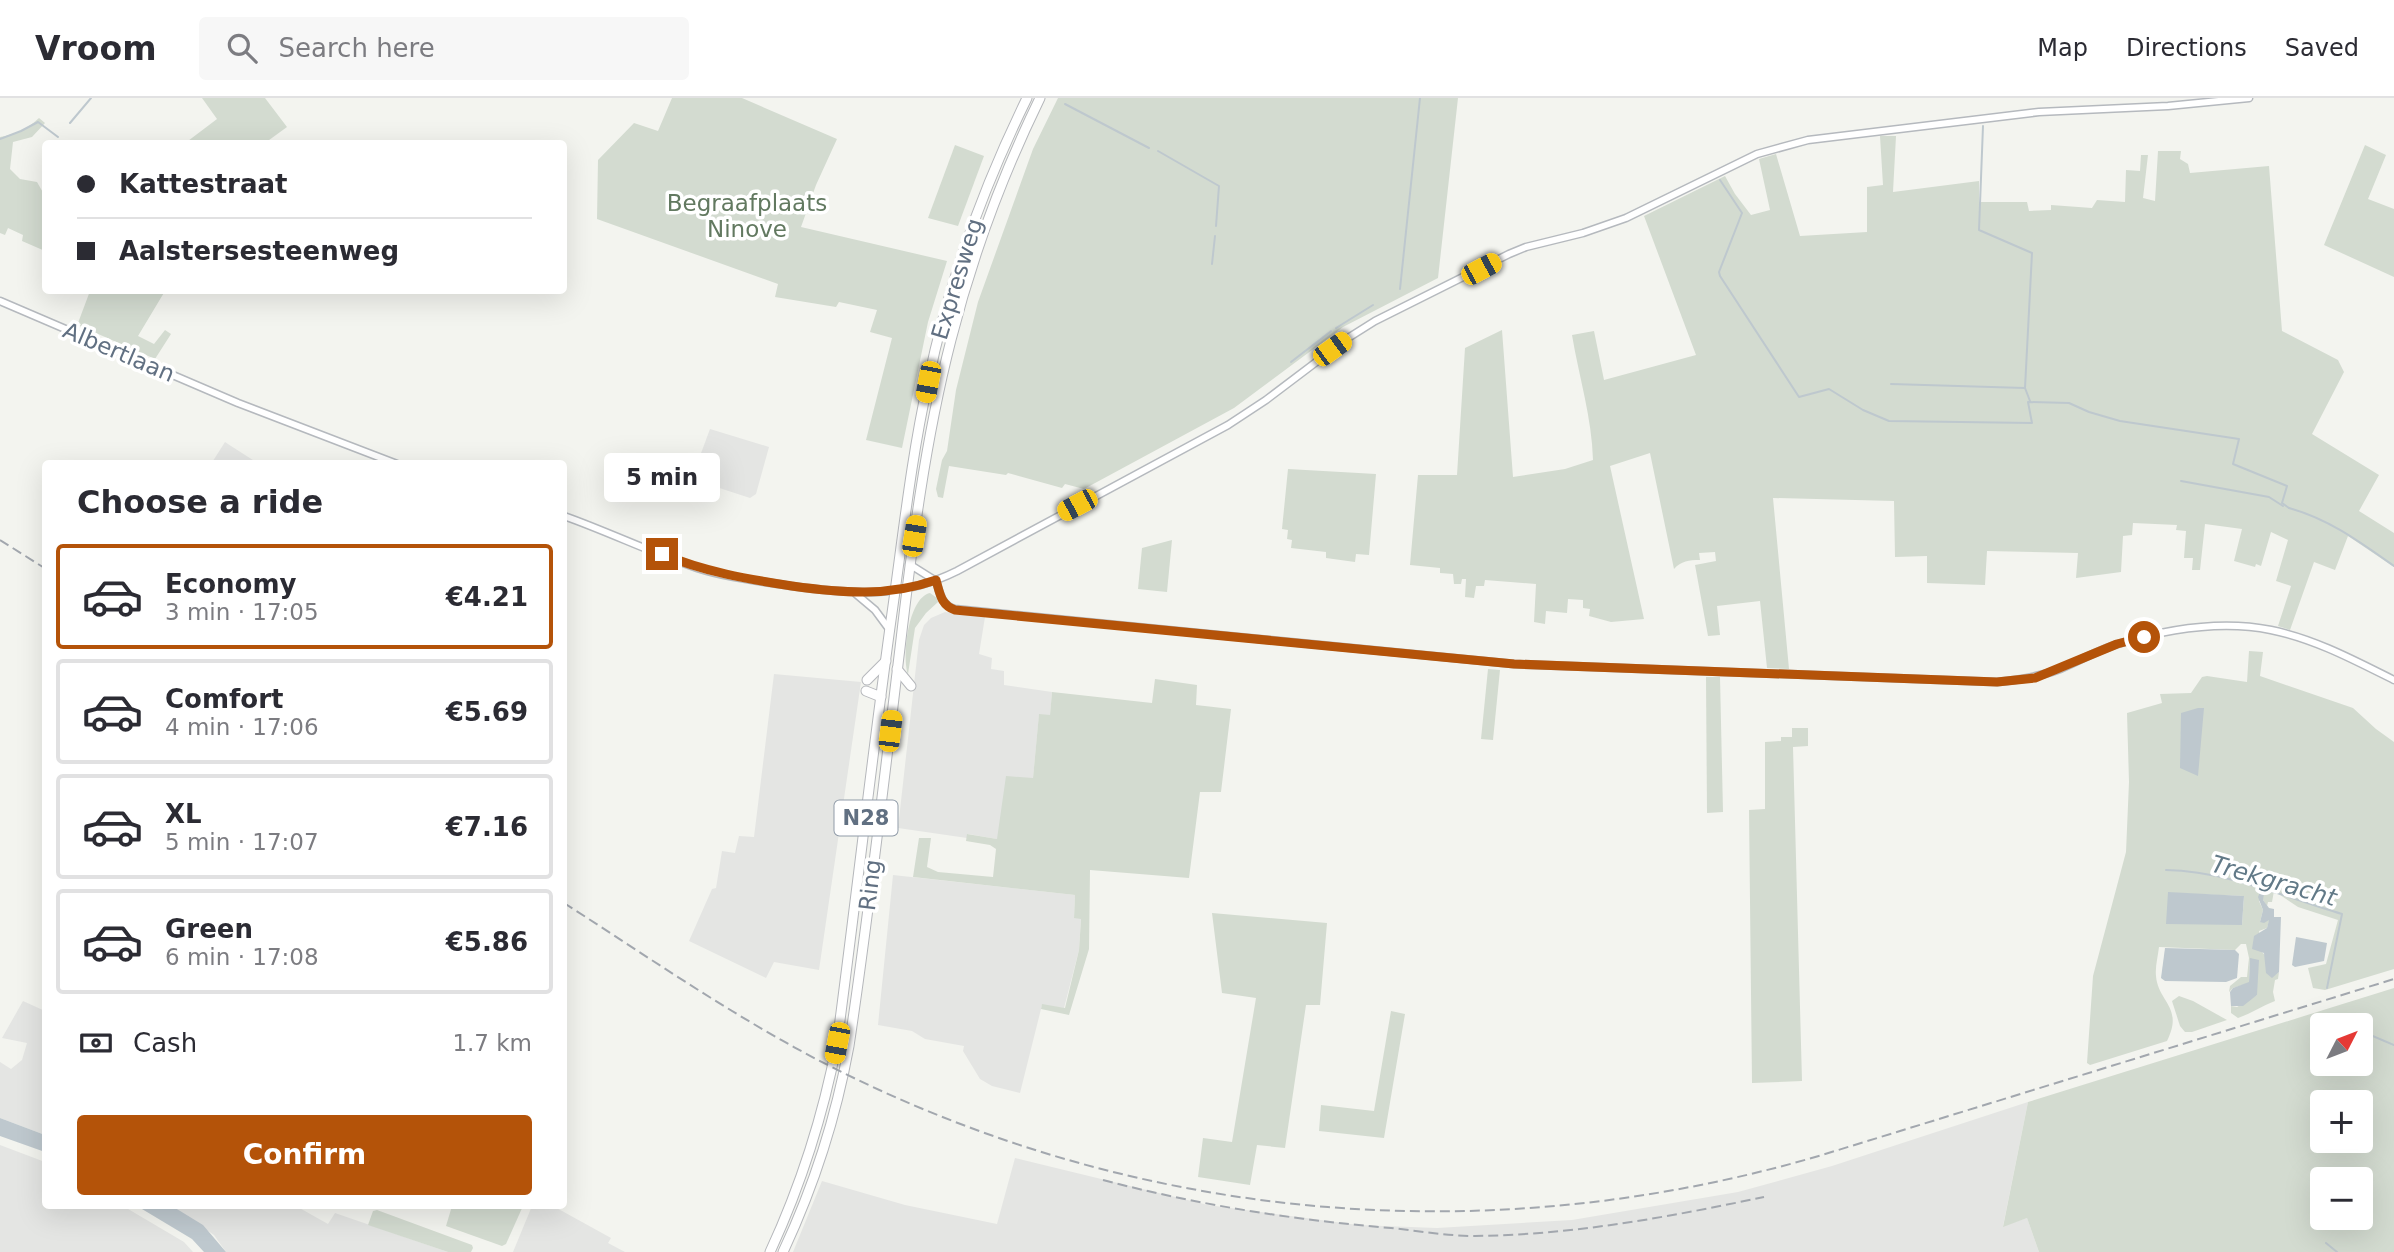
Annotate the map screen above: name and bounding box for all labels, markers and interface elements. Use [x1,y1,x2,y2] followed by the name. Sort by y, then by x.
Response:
[199,17,689,80] search box
[35,29,157,68] text: Vroom
[223,29,261,67] icon: search
[279,33,435,63] text: Search here
[2037,34,2088,62] text: Map
[2126,34,2247,62] text: Directions
[2285,34,2359,62] text: Saved
[119,169,287,199] text: Kattestraat
[667,190,827,242] park label: Begraafplaats Ninove
[926,215,988,343] street label: Expresweg
[119,236,399,266] text: Aalstersesteenweg
[1458,250,1505,288] car
[59,317,179,387] street label: Albertlaan
[1309,328,1356,370] car
[914,359,943,405] car
[604,452,720,502] callout: 5 min
[626,464,698,490] text: 5 min
[77,483,323,521] text: Choose a ride
[1054,486,1101,524] car
[901,514,928,558] car
[646,538,678,570] route end
[81,565,144,628] icon: car
[165,569,296,599] text: Economy
[446,582,528,612] text: €4.21
[165,599,319,625] text: 3 min · 17:05
[2128,621,2160,653] route start
[81,680,144,743] icon: car
[165,684,283,714] text: Comfort
[446,697,528,727] text: €5.69
[878,709,903,753] car
[165,714,319,740] text: 4 min · 17:06
[81,795,144,858] icon: car
[165,799,202,829] text: XL
[834,800,898,836] road number: N28
[446,812,528,842] text: €7.16
[165,829,319,855] text: 5 min · 17:07
[2208,850,2341,913] water label: Trekgracht
[854,858,886,912] street label: Ring
[81,910,144,973] icon: car
[165,914,253,944] text: Green
[446,927,528,957] text: €5.86
[165,944,319,970] text: 6 min · 17:08
[2310,1013,2373,1076] north arrow
[2310,1013,2373,1230] map controls
[823,1020,852,1066] car
[77,1024,115,1062] icon: cash
[133,1028,197,1058] text: Cash
[452,1030,532,1056] text: 1.7 km
[2310,1090,2373,1153] button: +
[77,1115,532,1195] button: Confirm
[2310,1167,2373,1230] button: −

